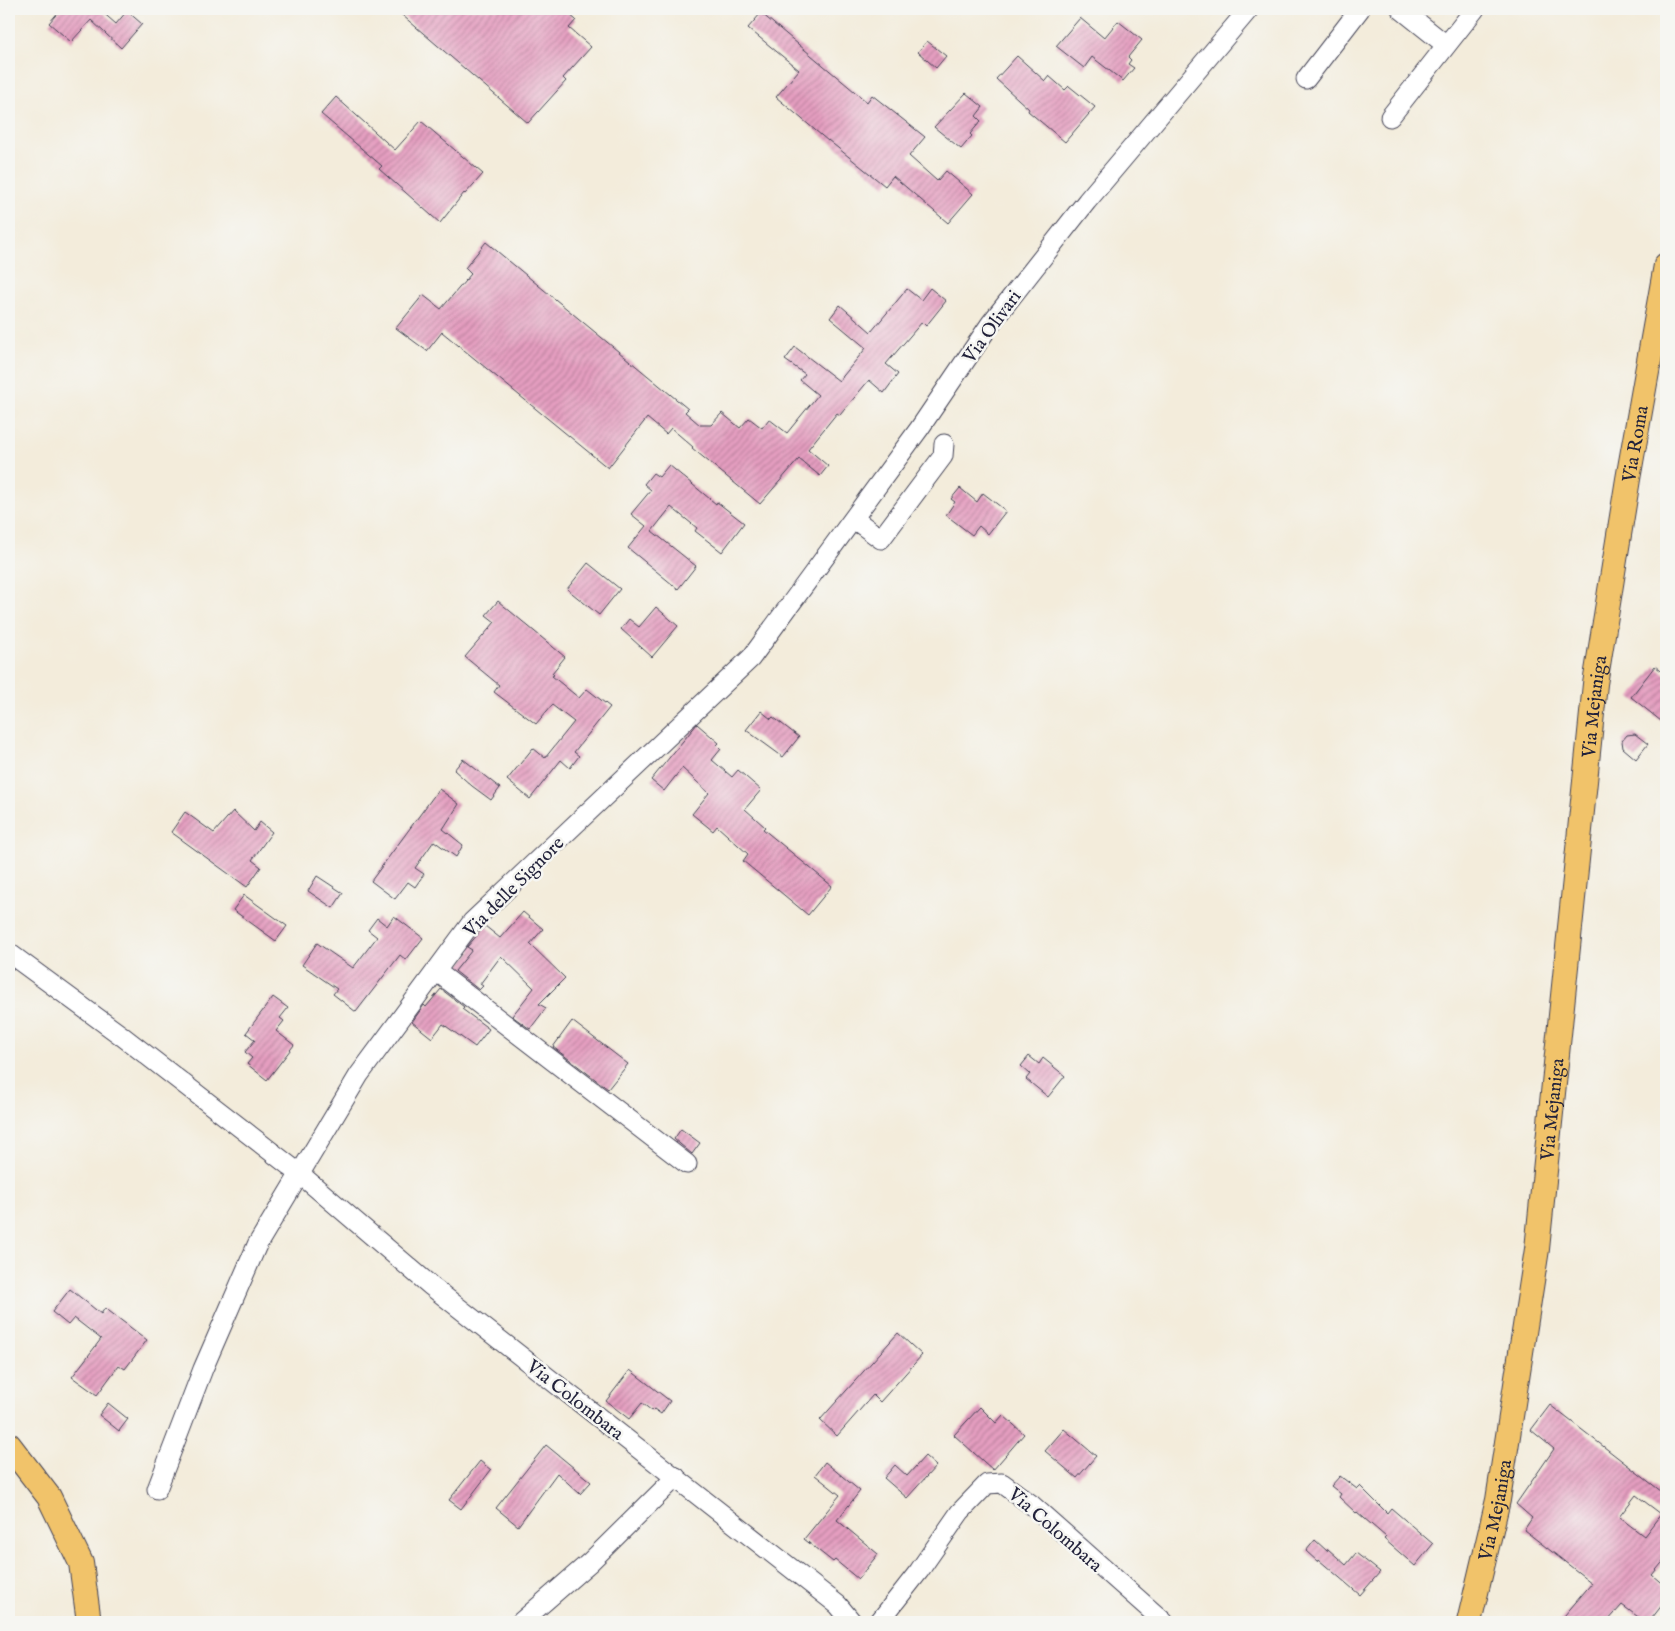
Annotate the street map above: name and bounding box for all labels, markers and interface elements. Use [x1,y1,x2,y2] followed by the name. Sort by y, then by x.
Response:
[958,286,1027,369] street label: Via Olivari
[1618,403,1655,485] street label: Via Roma
[1577,653,1614,760] street label: Via Mejaniga
[458,832,570,944] street label: Via delle Signore
[1536,1056,1571,1163] street label: Via Mejaniga
[520,1354,629,1447] street label: Via Colombara
[1474,1457,1518,1564] street label: Via Mejaniga
[1002,1482,1107,1578] street label: Via Colombara

